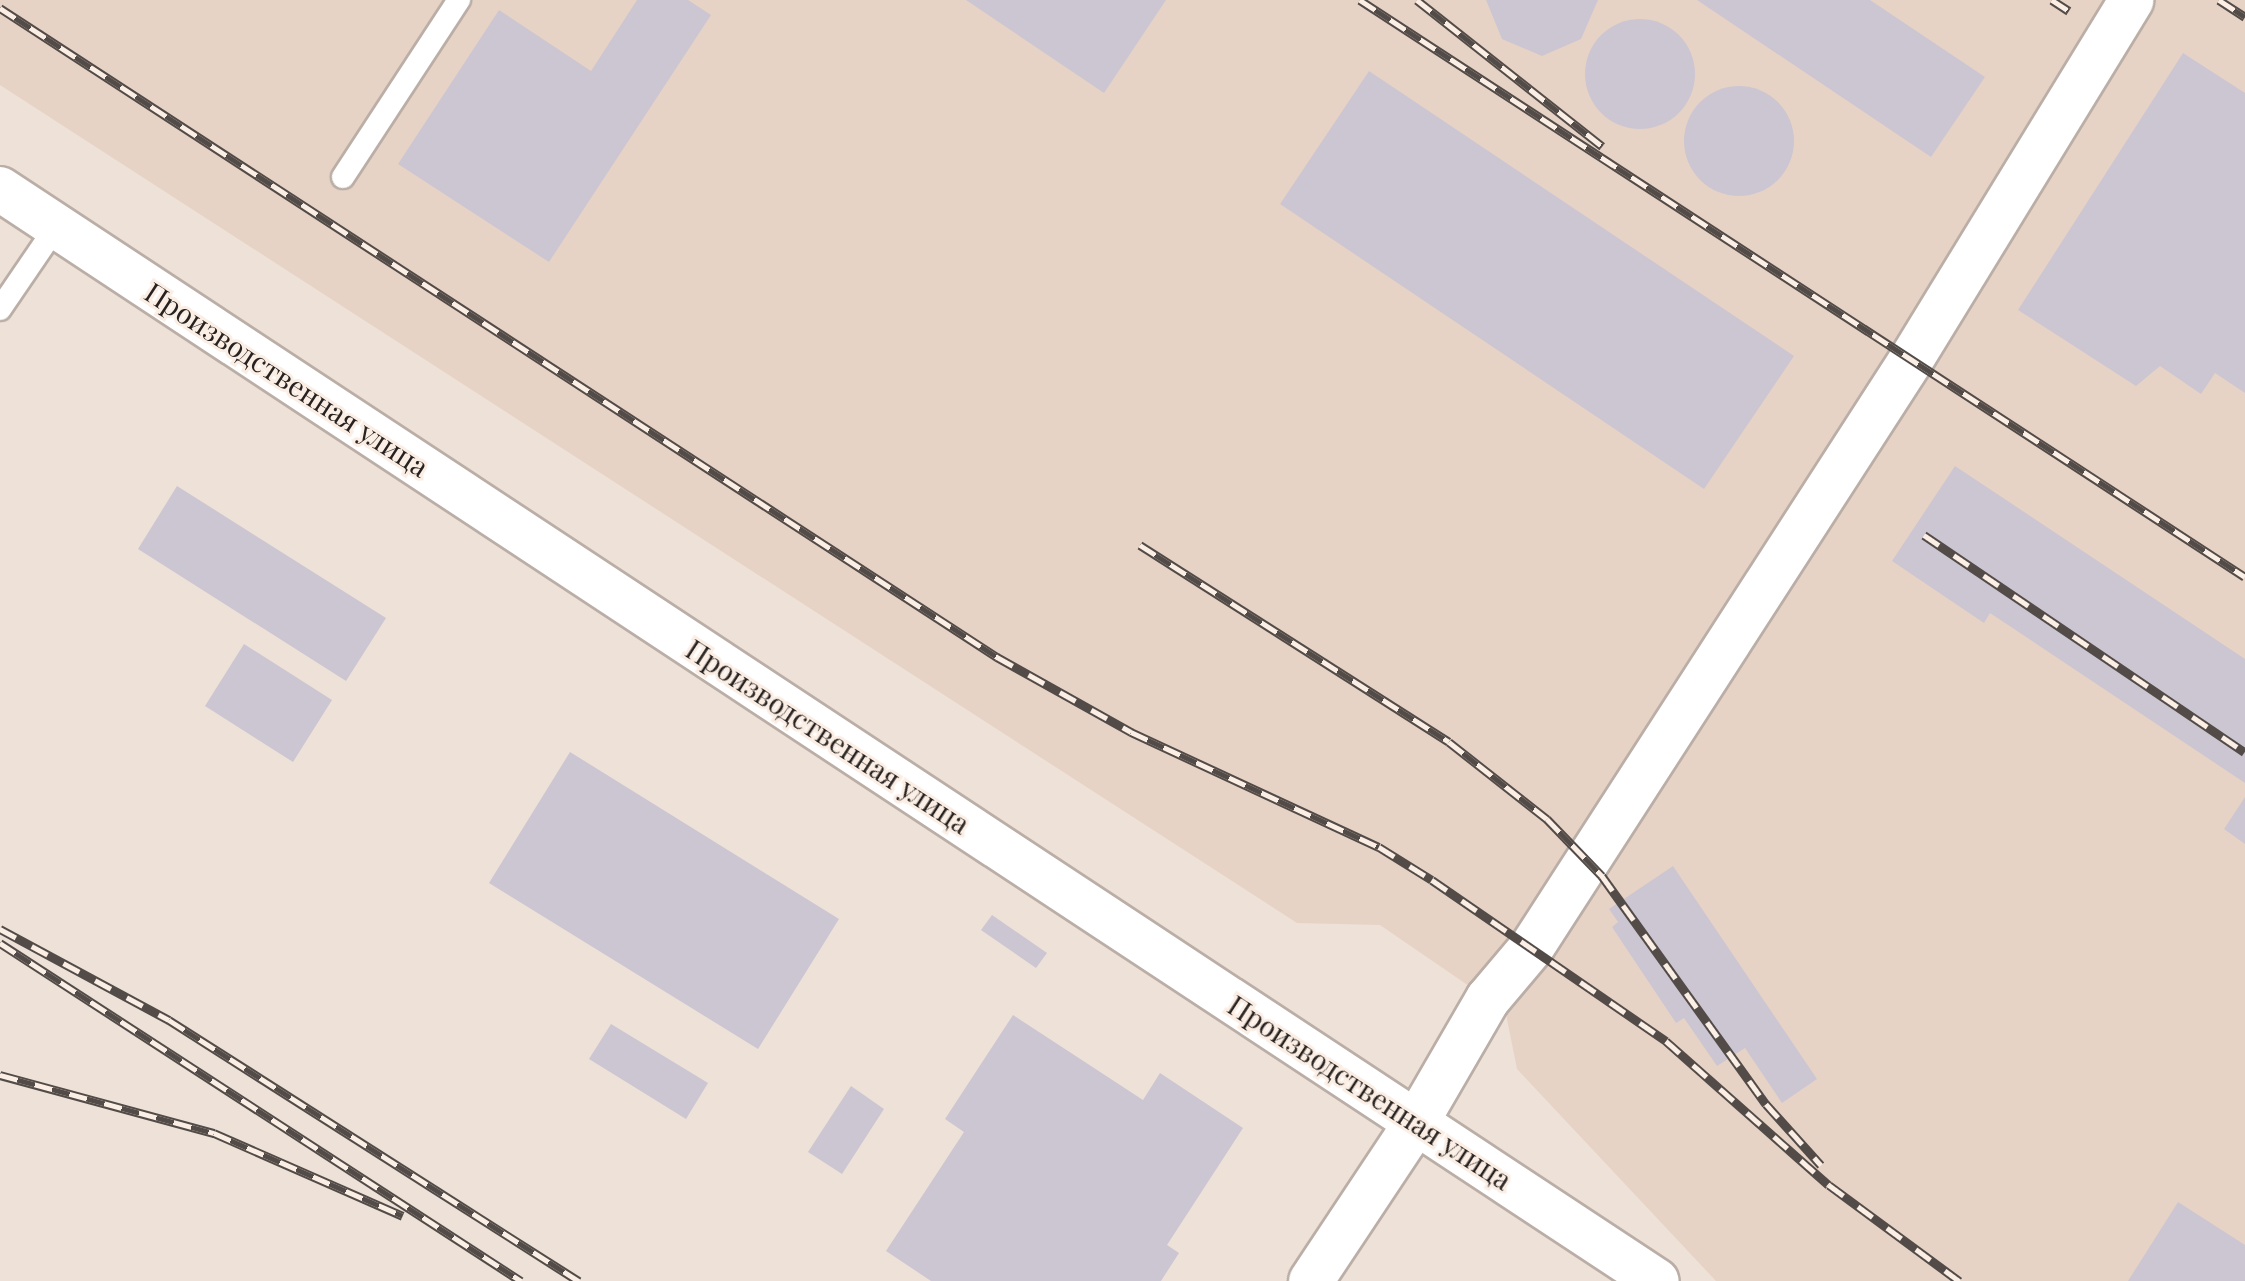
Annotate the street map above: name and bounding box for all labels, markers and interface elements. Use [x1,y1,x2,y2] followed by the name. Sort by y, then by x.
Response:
[139,275,435,483] street label: Производственная улица
[680,632,976,840] street label: Производственная улица
[1222,988,1518,1196] street label: Производственная улица

